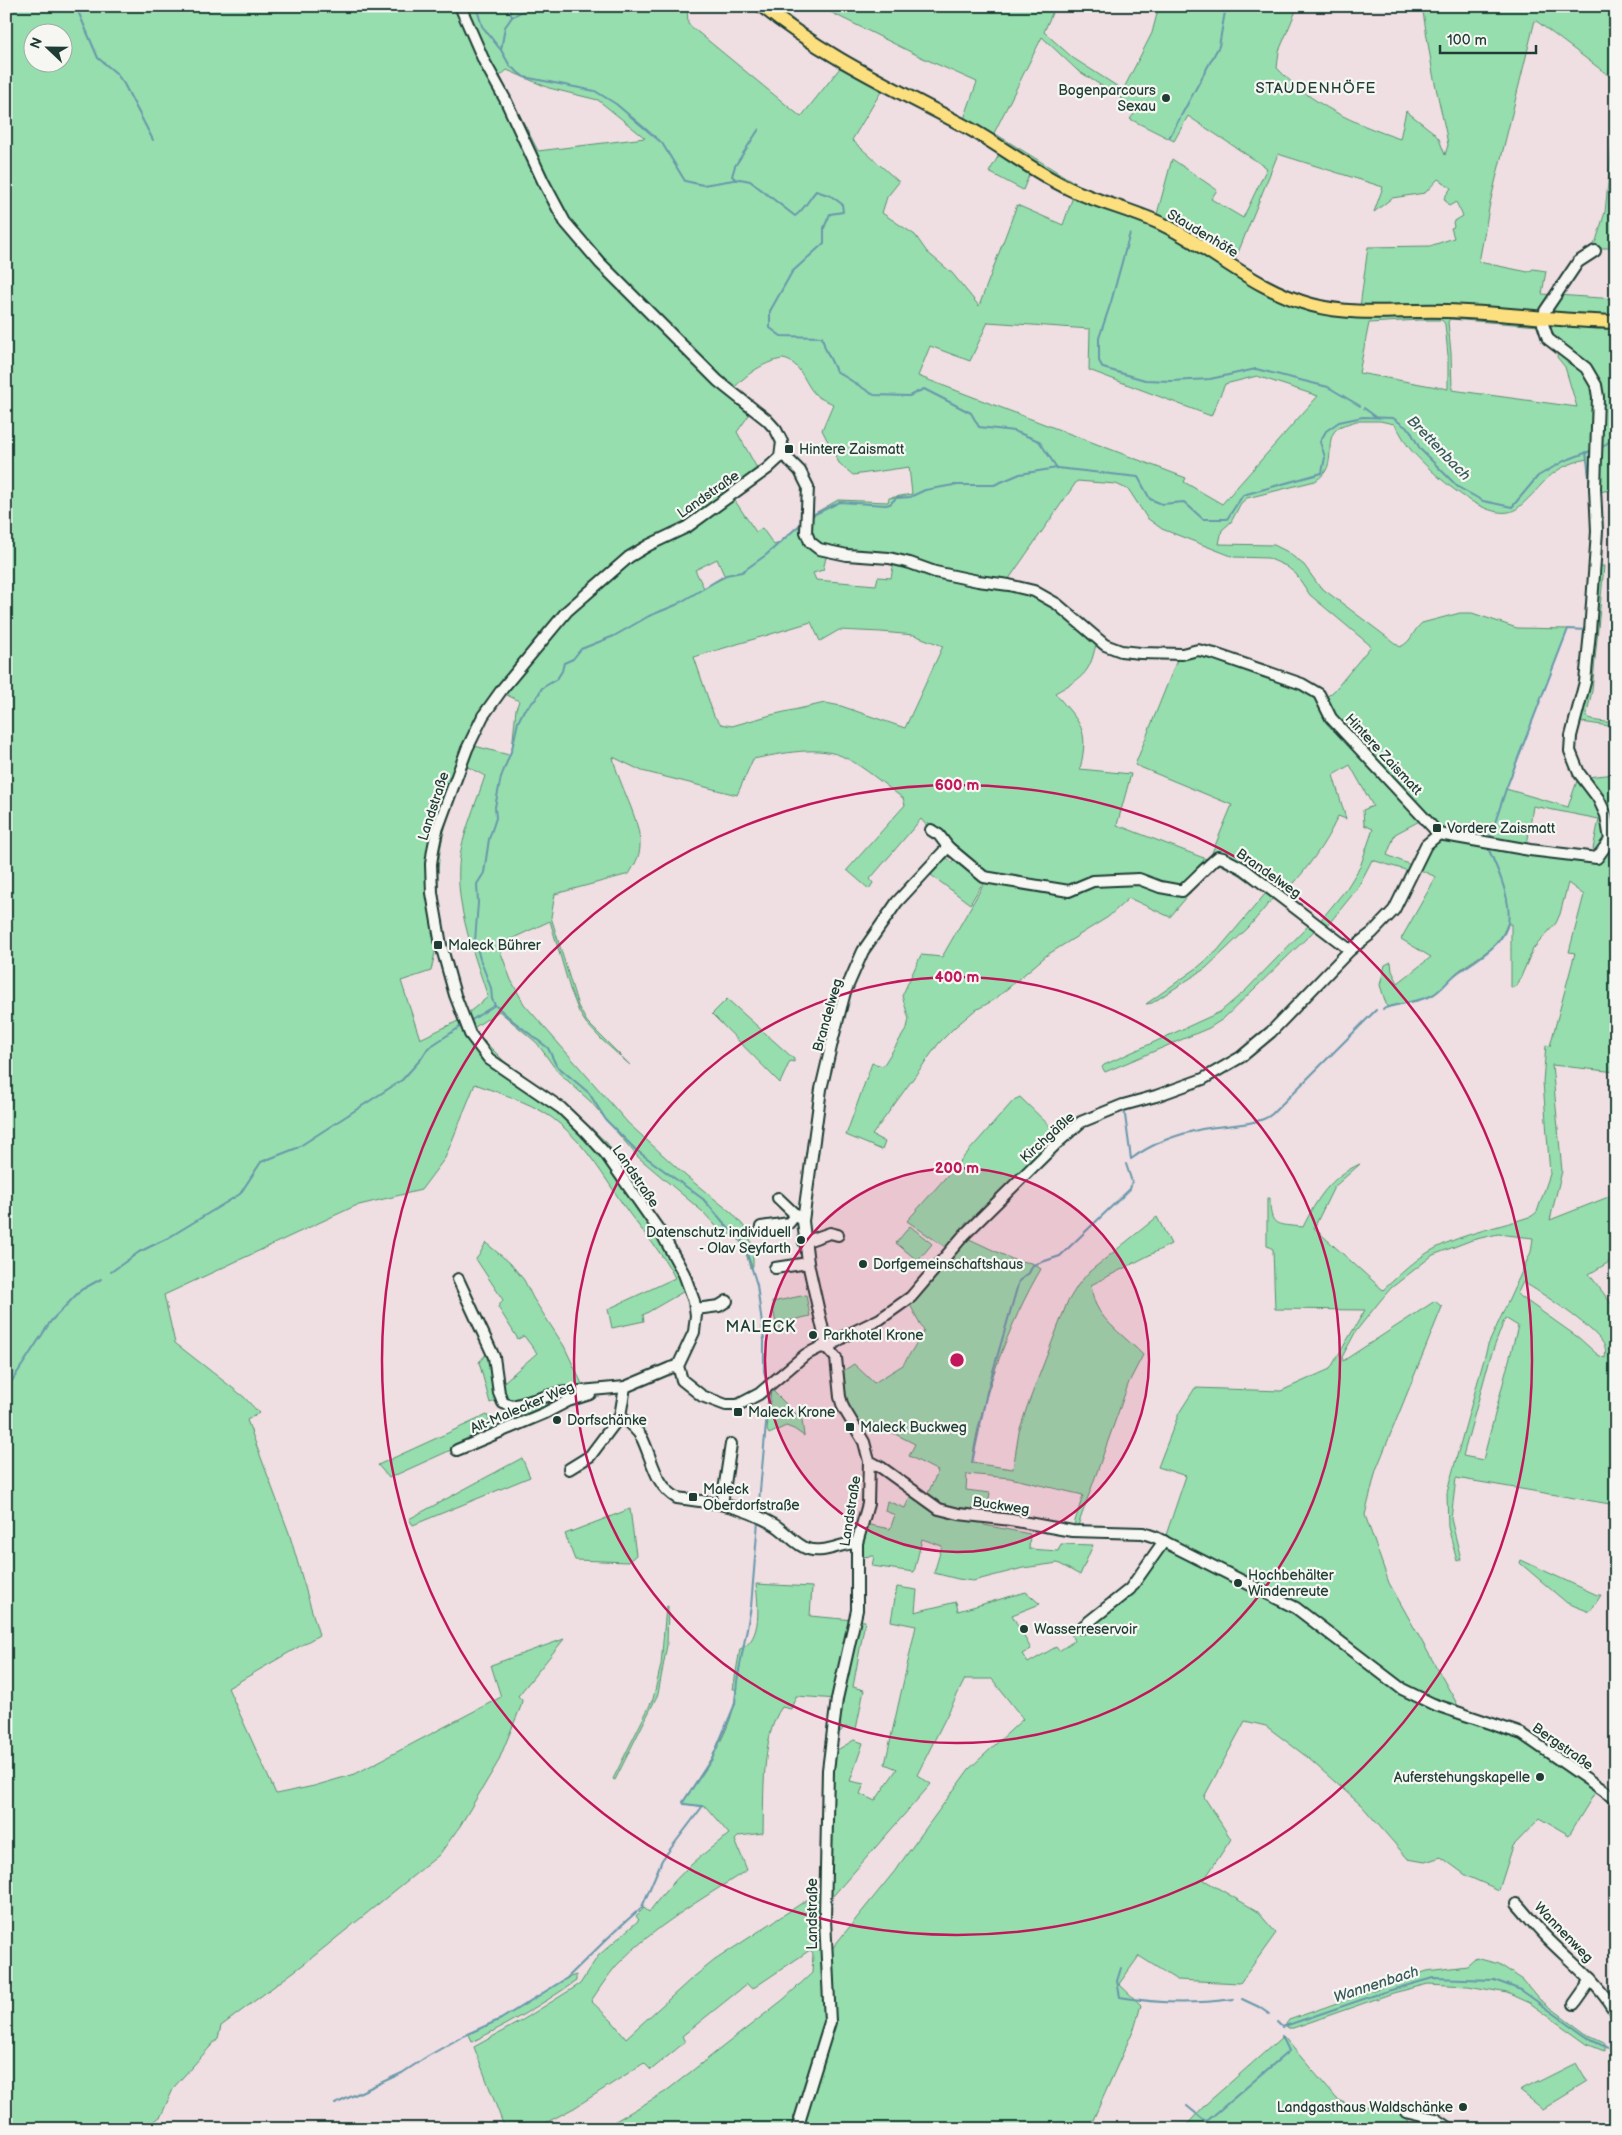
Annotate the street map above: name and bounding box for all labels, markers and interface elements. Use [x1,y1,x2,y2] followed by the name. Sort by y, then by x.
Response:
[22,22,72,72] north arrow
[1440,22,1536,54] scale bar
[1447,31,1487,50] text: 100 m
[27,35,46,51] text: N
[1256,79,1376,98] district label: STAUDENHÖFE
[1058,82,1156,115] place label: Bogenparcours Sexau
[1160,92,1172,104] marker: Bogenparcours Sexau
[1164,206,1241,261] street label: Staudenhöfe
[1403,412,1474,485] water label: Brettenbach
[799,441,905,458] place label: Hintere Zaismatt
[783,443,795,455] marker: Hintere Zaismatt
[674,467,742,522] street label: Landstraße
[1342,710,1426,799] street label: Hintere Zaismatt
[414,770,453,843] street label: Landstraße
[935,776,980,795] text: 600 m
[1447,820,1556,837] place label: Vordere Zaismatt
[1431,822,1443,834] marker: Vordere Zaismatt
[1233,845,1304,902] street label: Brandelweg
[448,937,542,954] place label: Maleck Bührer
[432,939,444,951] marker: Maleck Bührer
[935,968,979,987] text: 400 m
[809,977,846,1054] street label: Brandelweg
[1017,1108,1078,1166] street label: Kirchgäßle
[609,1142,663,1211] street label: Landstraße
[935,1159,979,1178] text: 200 m
[646,1224,791,1257] place label: Datenschutz individuell - Olav Seyfarth
[795,1234,807,1246] marker: Datenschutz individuell - Olav Seyfarth
[873,1256,1023,1273] place label: Dorfgemeinschaftshaus
[857,1258,869,1270] marker: Dorfgemeinschaftshaus
[726,1318,796,1337] district label: MALECK
[823,1327,924,1344] place label: Parkhotel Krone
[807,1329,819,1341] marker: Parkhotel Krone
[948,1351,966,1369] centre of rings
[468,1378,577,1437] street label: Alt-Malecker Weg
[748,1404,835,1421] place label: Maleck Krone
[732,1406,744,1418] marker: Maleck Krone
[567,1412,647,1429] place label: Dorfschänke
[551,1414,563,1426] marker: Dorfschänke
[860,1419,967,1436] place label: Maleck Buckweg
[844,1421,856,1433] marker: Maleck Buckweg
[837,1474,864,1548] street label: Landstraße
[703,1481,800,1514] place label: Maleck Oberdorfstraße
[687,1491,699,1503] marker: Maleck Oberdorfstraße
[971,1493,1031,1518] street label: Buckweg
[1248,1567,1335,1600] place label: Hochbehälter Windenreute
[1232,1577,1244,1589] marker: Hochbehälter Windenreute
[1034,1621,1138,1638] place label: Wasserreservoir
[1018,1623,1030,1635] marker: Wasserreservoir
[1529,1719,1597,1774] street label: Bergstraße
[1394,1769,1530,1786] place label: Auferstehungskapelle
[1534,1771,1546,1783] marker: Auferstehungskapelle
[804,1878,821,1950] street label: Landstraße
[1531,1899,1597,1966] street label: Wannenweg
[1331,1962,1421,2007] water label: Wannenbach
[1277,2099,1453,2116] place label: Landgasthaus Waldschänke
[1457,2101,1469,2113] marker: Landgasthaus Waldschänke

